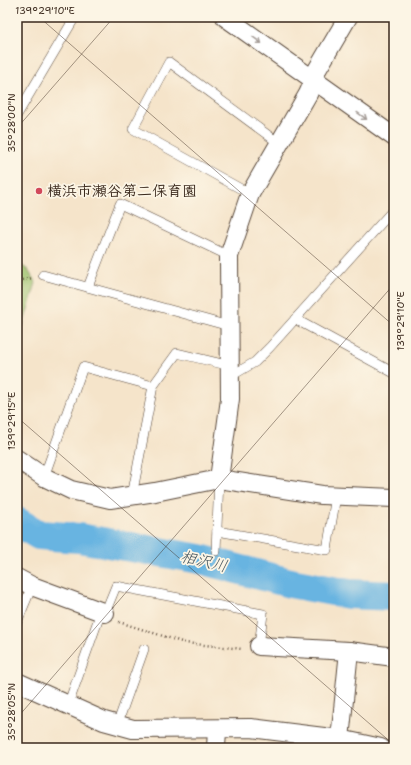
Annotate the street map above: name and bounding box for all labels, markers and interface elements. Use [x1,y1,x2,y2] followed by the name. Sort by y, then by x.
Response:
[15,4,75,17] text: 139°29'10"E
[251,36,262,44] one-way arrow
[5,93,18,153] text: 35°28'00"N
[357,112,368,120] one-way arrow
[47,181,197,201] place label: 横浜市瀬谷第二保育園
[34,186,44,196] marker: 横浜市瀬谷第二保育園
[394,291,407,351] text: 139°29'10"E
[5,392,18,450] text: 139°29'15"E
[178,545,230,577] water label: 相沢川
[5,683,18,741] text: 35°28'05"N

